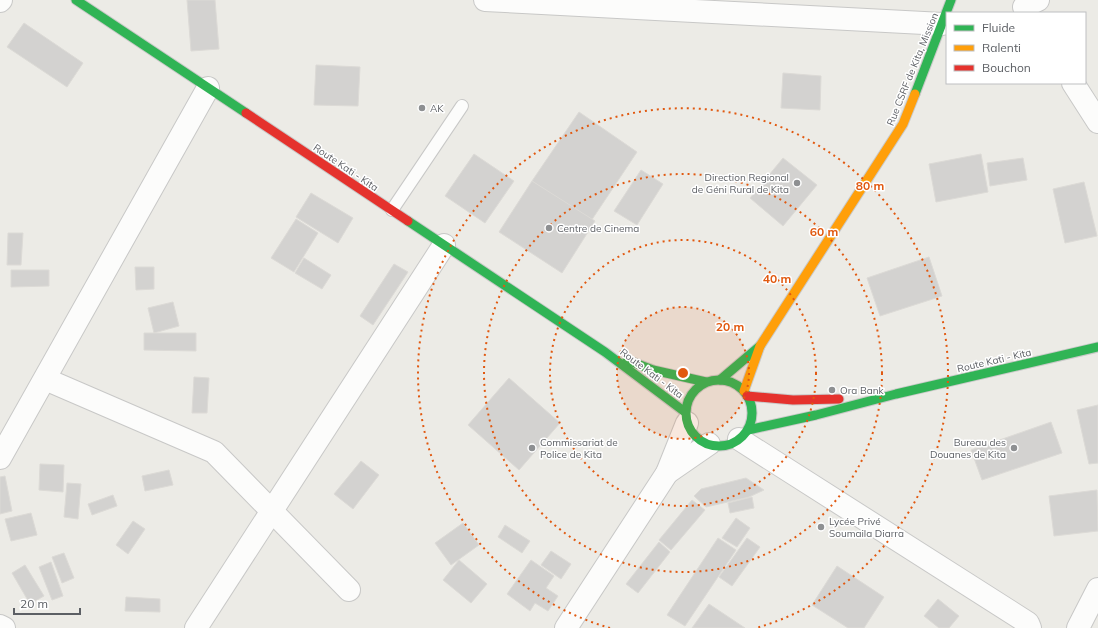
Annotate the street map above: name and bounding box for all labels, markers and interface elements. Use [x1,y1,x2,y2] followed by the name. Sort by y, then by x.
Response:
[884,11,941,128] street label: Rue CSRF de Kita, Mission
[946,12,1086,84] legend
[982,20,1015,35] text: Fluide
[982,40,1021,55] text: Ralenti
[982,60,1031,75] text: Bouchon
[430,102,444,115] place label: AK
[417,103,427,113] marker: AK
[311,141,381,194] street label: Route Kati - Kita
[692,171,789,196] place label: Direction Regional de Géni Rural de Kita
[792,178,802,188] marker: Direction Regional de Géni Rural de Kita
[856,178,884,193] text: 80 m
[557,222,639,235] place label: Centre de Cinema
[544,223,554,233] marker: Centre de Cinema
[810,224,838,239] text: 60 m
[763,271,791,286] text: 40 m
[716,319,744,334] text: 20 m
[618,345,686,401] street label: Route Kati - Kita
[956,346,1032,375] street label: Route Kati - Kita
[676,366,690,380] centre of rings
[840,384,885,397] place label: Ora Bank
[827,385,837,395] marker: Ora Bank
[540,436,618,461] place label: Commissariat de Police de Kita
[930,436,1006,461] place label: Bureau des Douanes de Kita
[527,443,537,453] marker: Commissariat de Police de Kita
[1009,443,1019,453] marker: Bureau des Douanes de Kita
[829,515,904,540] place label: Lycée Privé Soumaila Diarra
[816,522,826,532] marker: Lycée Privé Soumaila Diarra
[14,590,80,616] scale bar
[20,596,48,611] text: 20 m

